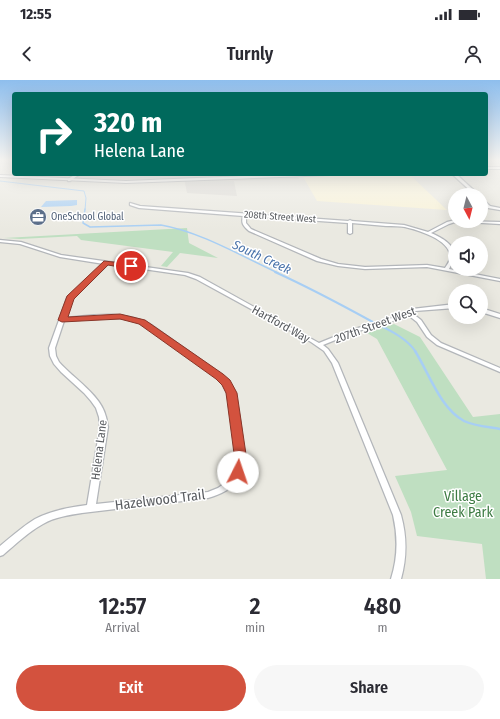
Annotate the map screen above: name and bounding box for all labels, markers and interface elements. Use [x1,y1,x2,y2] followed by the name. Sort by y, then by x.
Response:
[20,5,52,23] text: 12:55
[16,43,38,65] icon: back
[227,43,273,65] text: Turnly
[462,43,484,65] icon: person
[94,106,162,139] text: 320 m
[28,108,80,160] icon: right
[94,140,185,162] text: Helena Lane
[448,188,488,228] north arrow
[448,188,488,324] map controls
[28,207,48,227] office icon: OneSchool Global
[244,208,317,226] street label: 208th Street West
[51,211,124,223] place label: OneSchool Global
[229,236,294,277] water label: South Creek
[448,236,488,276] button: sound
[114,249,148,283] pin
[120,255,142,277] icon: arrive
[448,284,488,324] button: search
[250,302,313,346] street label: Hartford Way
[332,304,418,346] street label: 207th Street West
[88,419,110,481] street label: Helena Lane
[217,451,259,493] position arrow
[114,486,206,514] street label: Hazelwood Trail
[433,488,493,521] park label: Village Creek Park
[99,592,146,620] text: 12:57
[250,592,261,620] text: 2
[364,592,401,620] text: 480
[105,620,140,635] text: Arrival
[245,620,265,635] text: min
[378,620,388,635] text: m
[16,665,246,711] button: Exit
[254,665,484,711] button: Share

